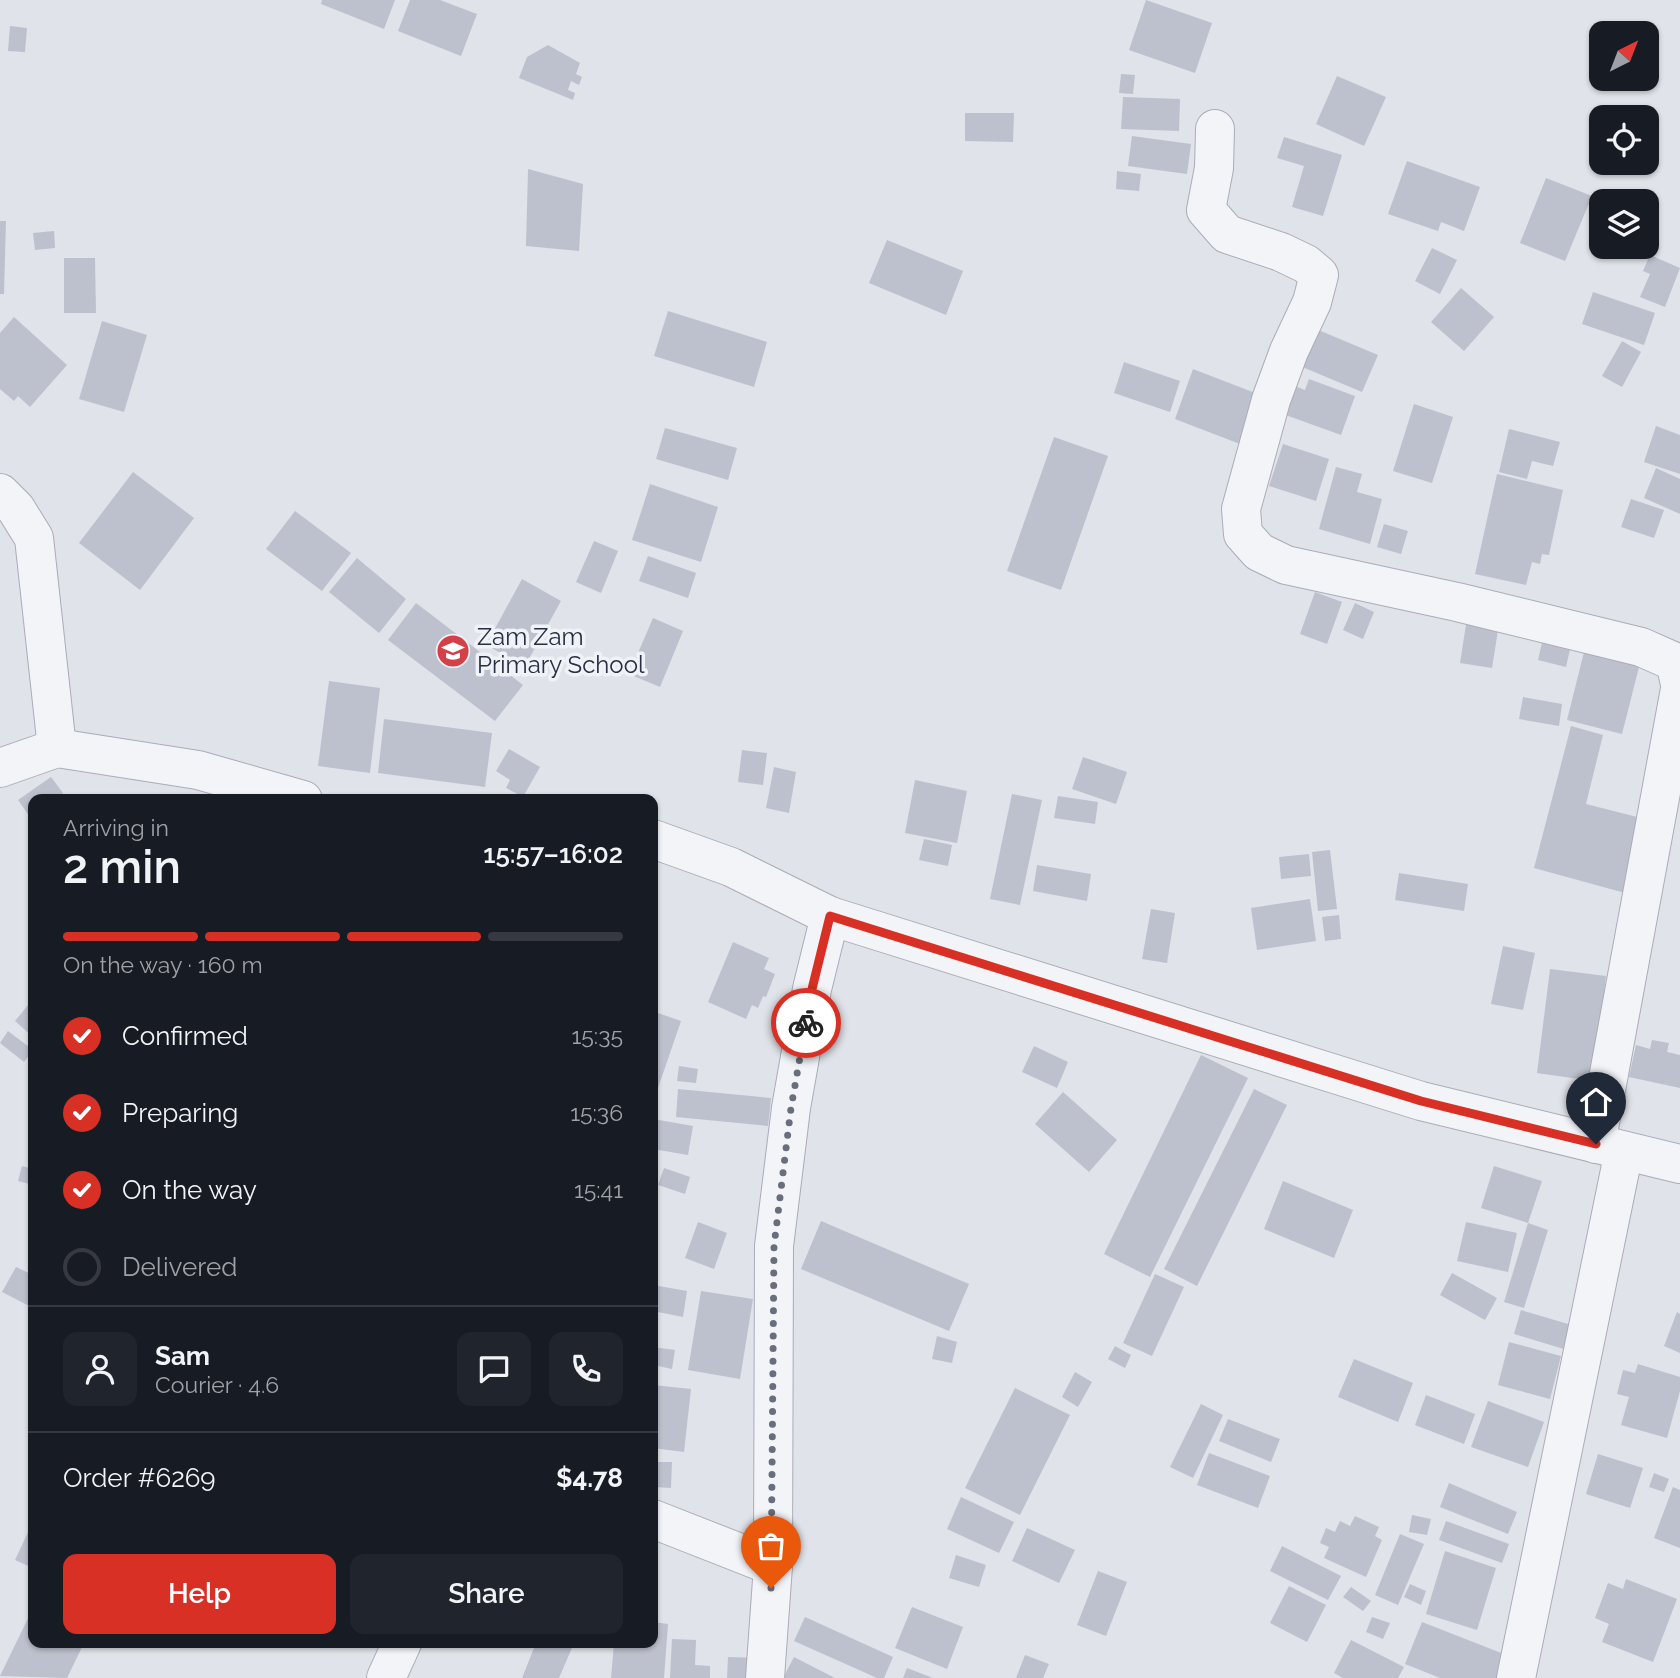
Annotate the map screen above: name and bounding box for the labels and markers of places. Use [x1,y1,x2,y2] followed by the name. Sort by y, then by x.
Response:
[477,622,645,679] place label: Zam Zam Primary School
[434,632,472,670] school or university icon: Zam Zam Primary School
[1566,1072,1626,1144] pin
[741,1516,801,1588] pin

